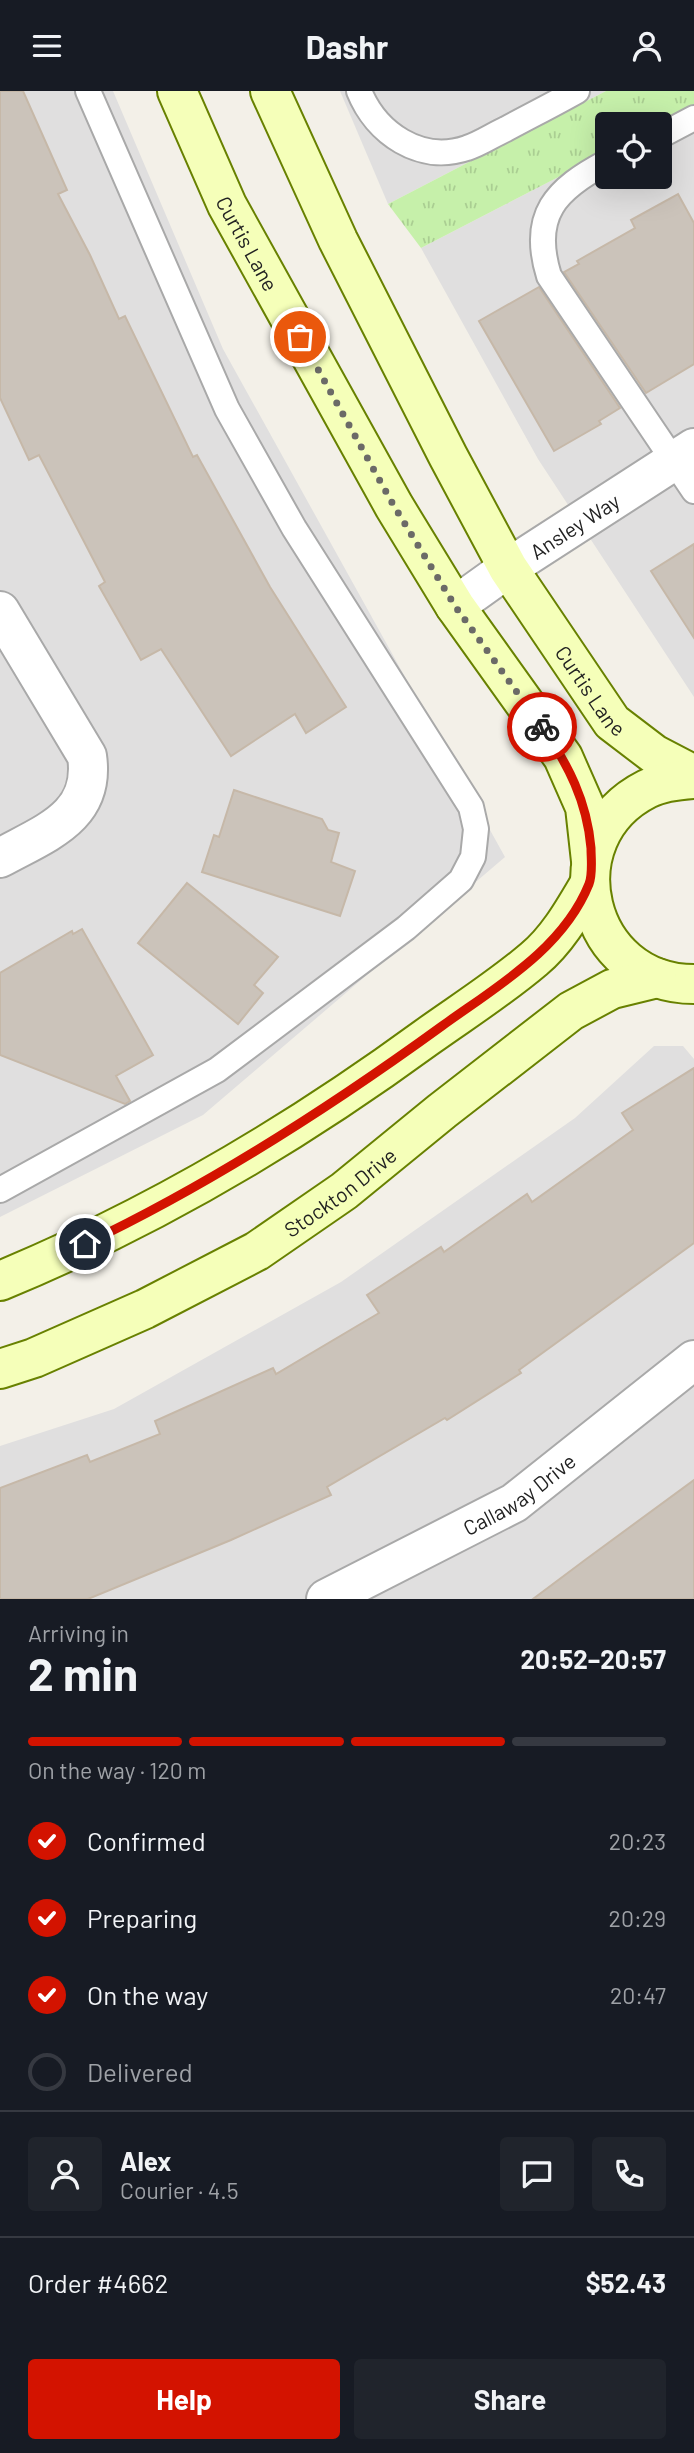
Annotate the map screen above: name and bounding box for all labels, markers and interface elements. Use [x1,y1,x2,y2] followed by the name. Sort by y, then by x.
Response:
[28,27,66,65] icon: menu
[306,27,388,65] text: Dashr
[628,27,666,65] icon: person
[595,112,672,189] map controls
[595,112,672,189] button: locate
[212,192,284,295] street label: Curtis Lane
[270,307,330,367] pin
[281,318,319,356] icon: bag
[525,487,624,563] street label: Ansley Way
[551,640,631,740] street label: Curtis Lane
[507,692,577,762] courier
[523,708,561,746] icon: bike
[279,1142,401,1241] street label: Stockton Drive
[55,1214,115,1274] pin
[66,1225,104,1263] icon: home
[458,1447,580,1540] street label: Callaway Drive
[28,1619,129,1647] text: Arriving in
[520,1643,666,1674] text: 20:52–20:57
[28,1645,138,1700] text: 2 min
[28,1756,206,1784] text: On the way · 120 m
[28,1822,66,1860] icon: check
[87,1825,206,1856] text: Confirmed
[609,1827,666,1855] text: 20:23
[28,1899,66,1937] icon: check
[87,1902,197,1933] text: Preparing
[609,1904,666,1932] text: 20:29
[28,1976,66,2014] icon: check
[87,1979,208,2010] text: On the way
[610,1981,666,2009] text: 20:47
[87,2056,193,2087] text: Delivered
[28,2137,102,2211] button: person
[500,2137,574,2211] button: chat
[592,2137,666,2211] button: phone
[120,2145,171,2176] text: Alex
[120,2176,239,2204] text: Courier · 4.5
[28,2267,168,2298] text: Order #4662
[586,2267,666,2298] text: $52.43
[28,2359,340,2439] button: Help
[354,2359,666,2439] button: Share

